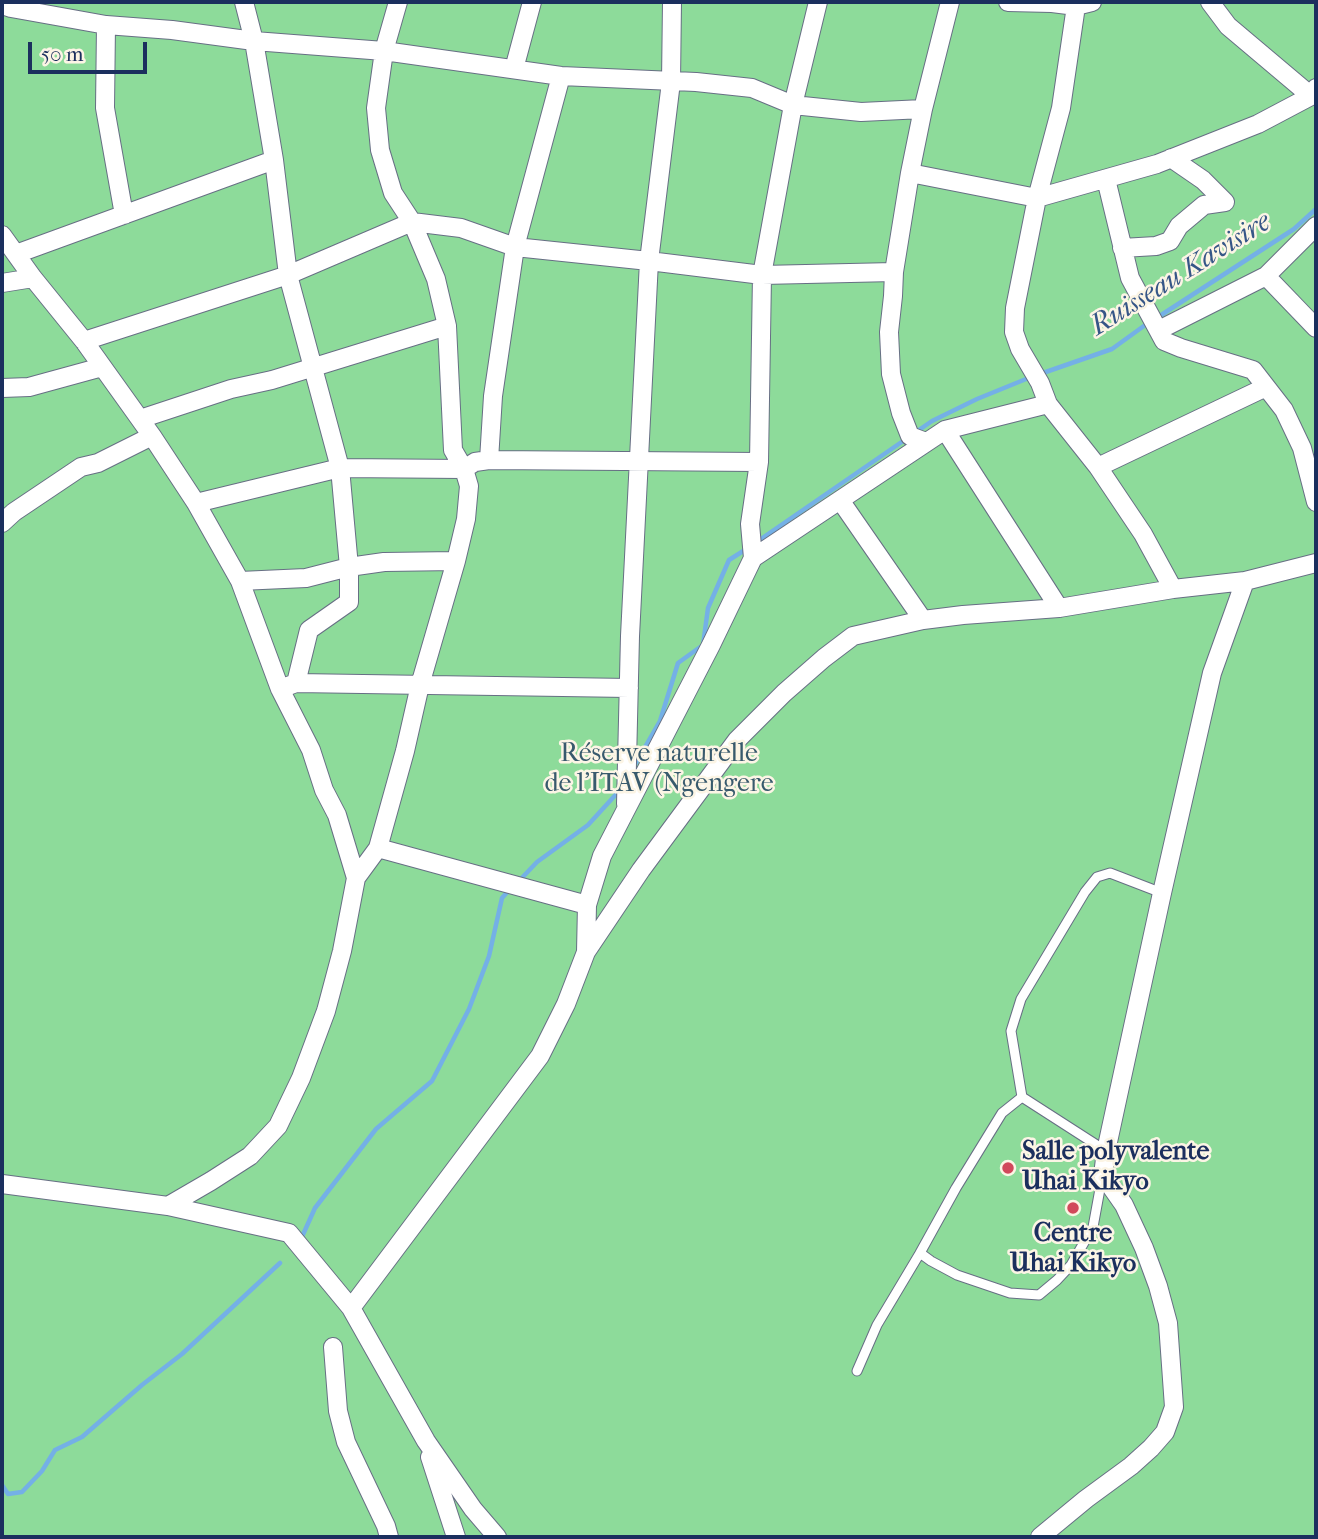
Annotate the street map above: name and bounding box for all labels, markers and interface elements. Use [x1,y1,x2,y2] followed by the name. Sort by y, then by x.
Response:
[32,28,150,72] scale bar
[41,42,84,66] text: 50 m
[1085,206,1277,344] water label: Ruisseau Kavisire
[544,739,774,800] park label: Réserve naturelle de l'ITAV (Ngengere
[1022,1137,1209,1198] place label: Salle polyvalente Uhai Kikyo
[1000,1160,1016,1176] marker: Salle polyvalente Uhai Kikyo
[1065,1200,1081,1216] marker: Centre Uhai Kikyo
[1010,1219,1136,1280] place label: Centre Uhai Kikyo

